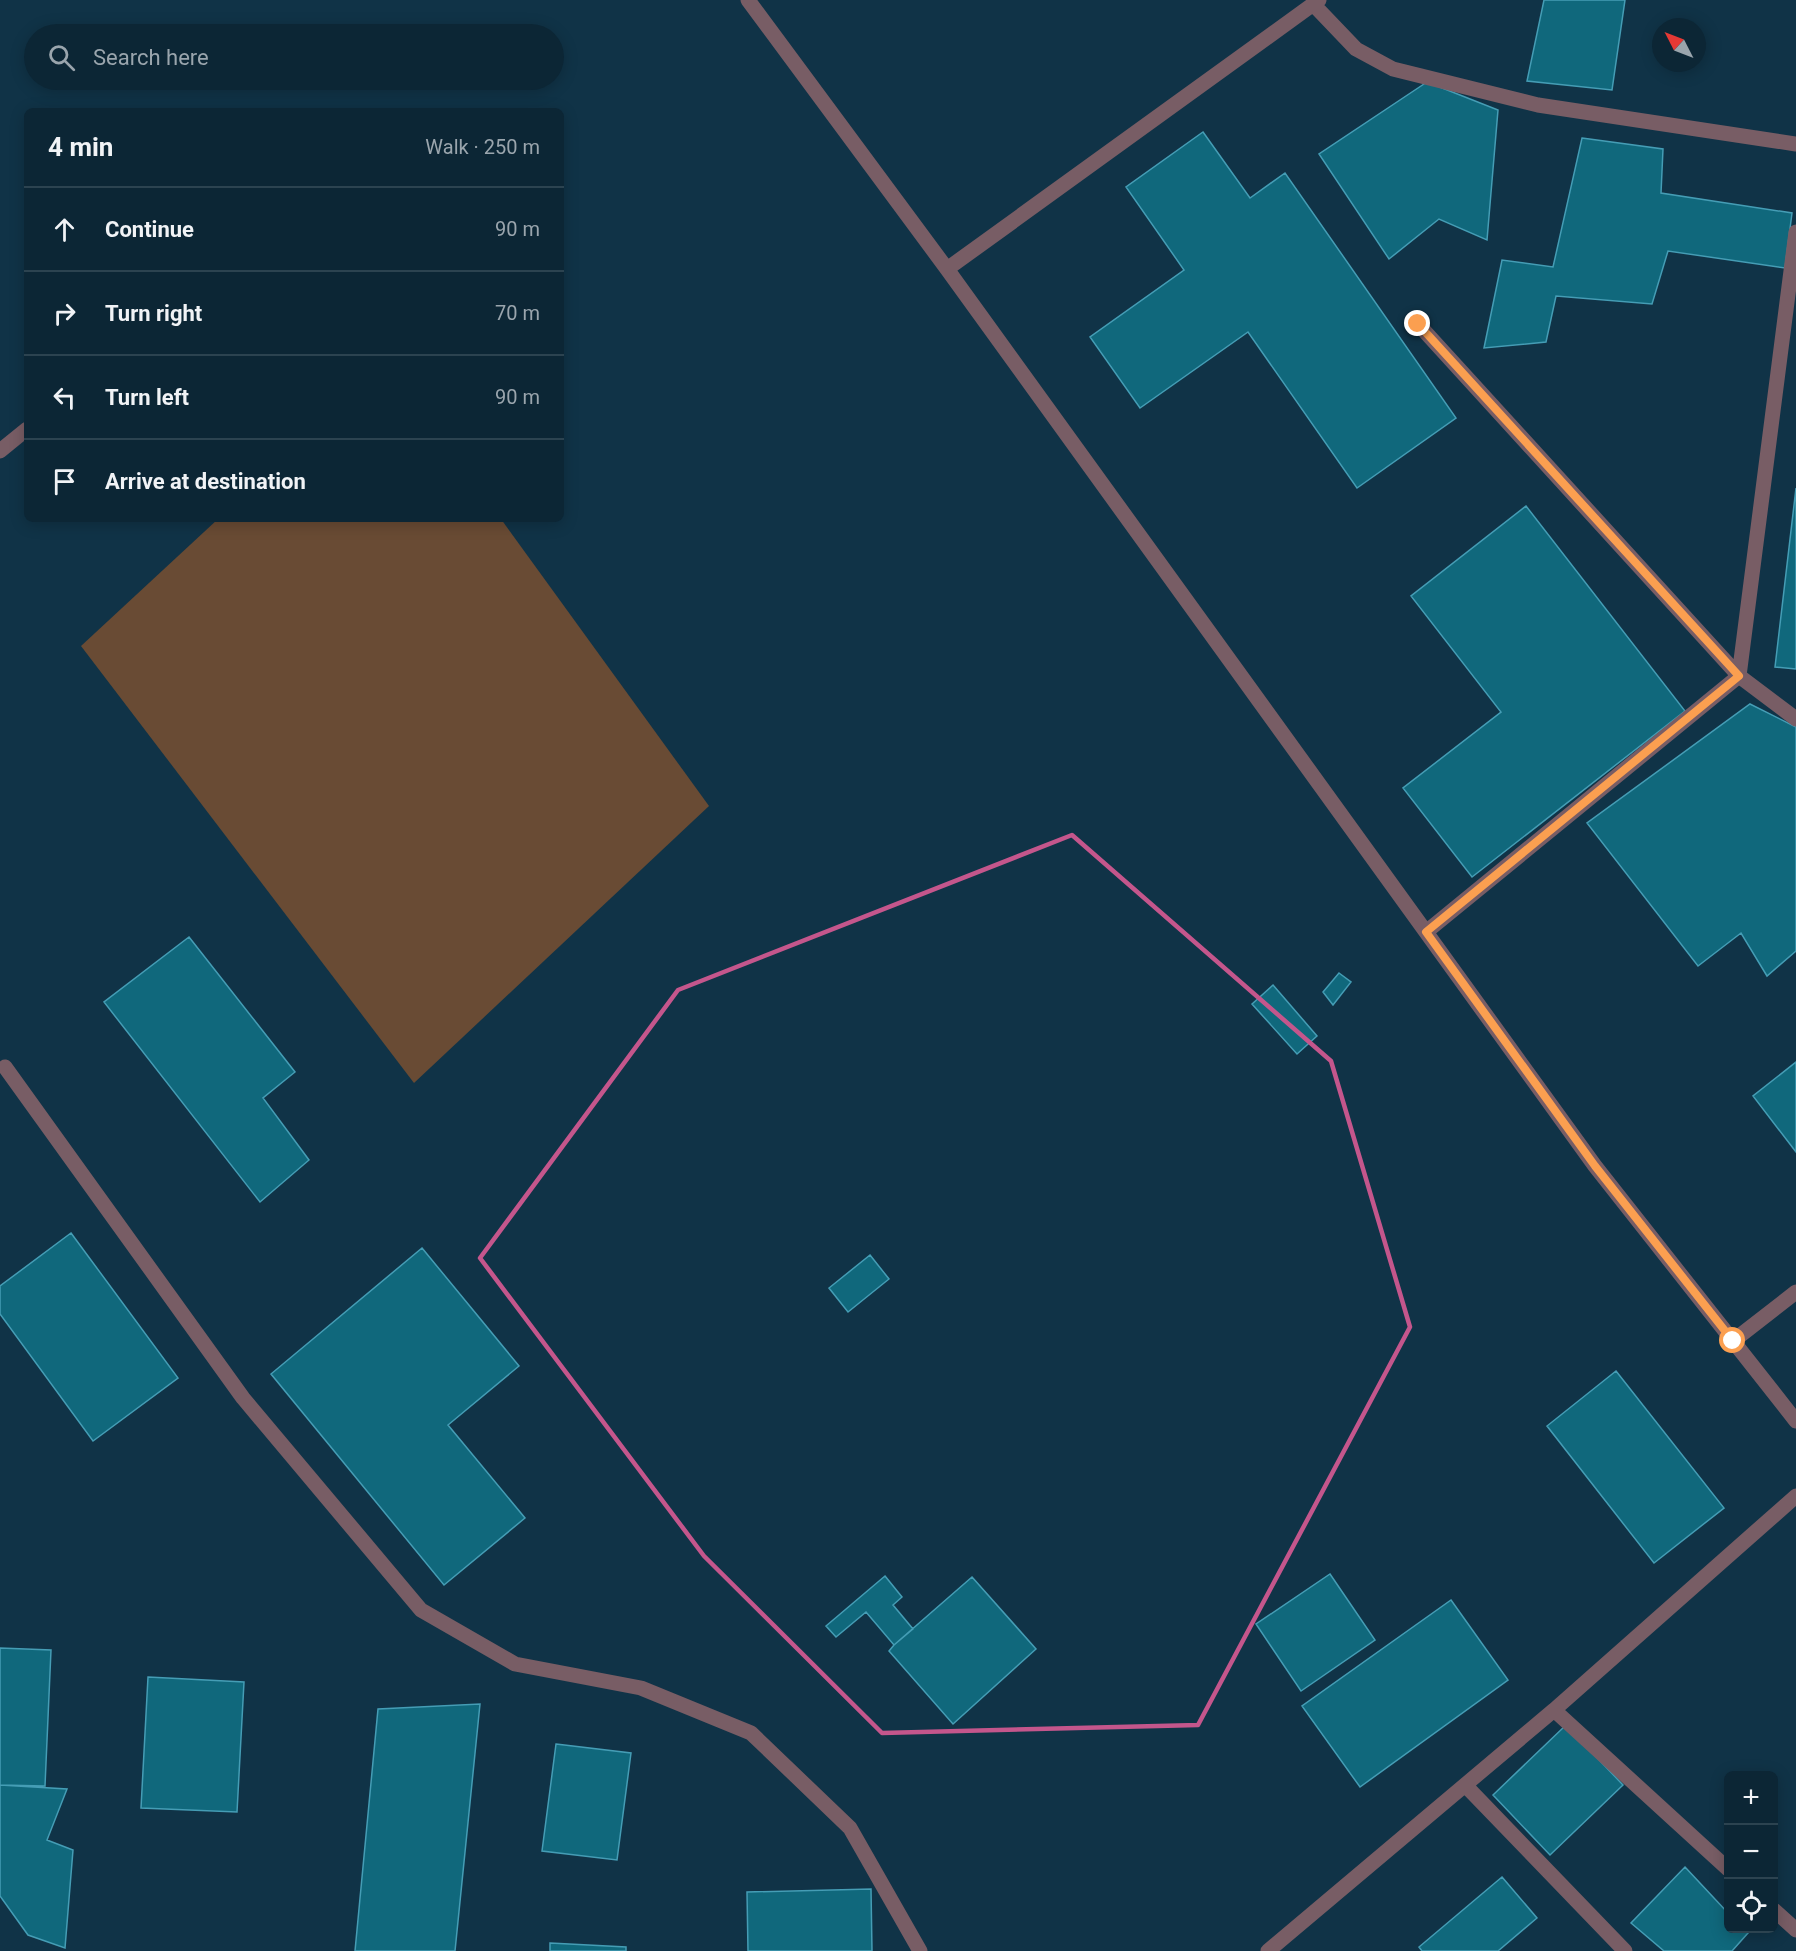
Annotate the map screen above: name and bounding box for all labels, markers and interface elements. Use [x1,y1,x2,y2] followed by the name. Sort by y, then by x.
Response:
[1652,18,1706,72] north arrow
[24,24,564,90] search box
[45,41,78,74] icon: search
[93,45,209,70] text: Search here
[48,132,113,162] text: 4 min
[425,135,540,159] text: Walk · 250 m
[48,213,81,246] icon: ahead
[105,217,194,242] text: Continue
[495,217,540,241] text: 90 m
[48,297,81,330] icon: right
[105,301,202,326] text: Turn right
[495,301,540,325] text: 70 m
[1404,310,1430,336] route end
[48,381,81,414] icon: left
[105,385,189,410] text: Turn left
[495,385,540,409] text: 90 m
[48,465,81,498] icon: arrive
[105,469,306,494] text: Arrive at destination
[1719,1327,1745,1353] route start
[1724,1771,1778,1933] map controls
[1724,1771,1778,1825] button: +
[1724,1825,1778,1879] button: −
[1724,1879,1778,1933] button: locate

